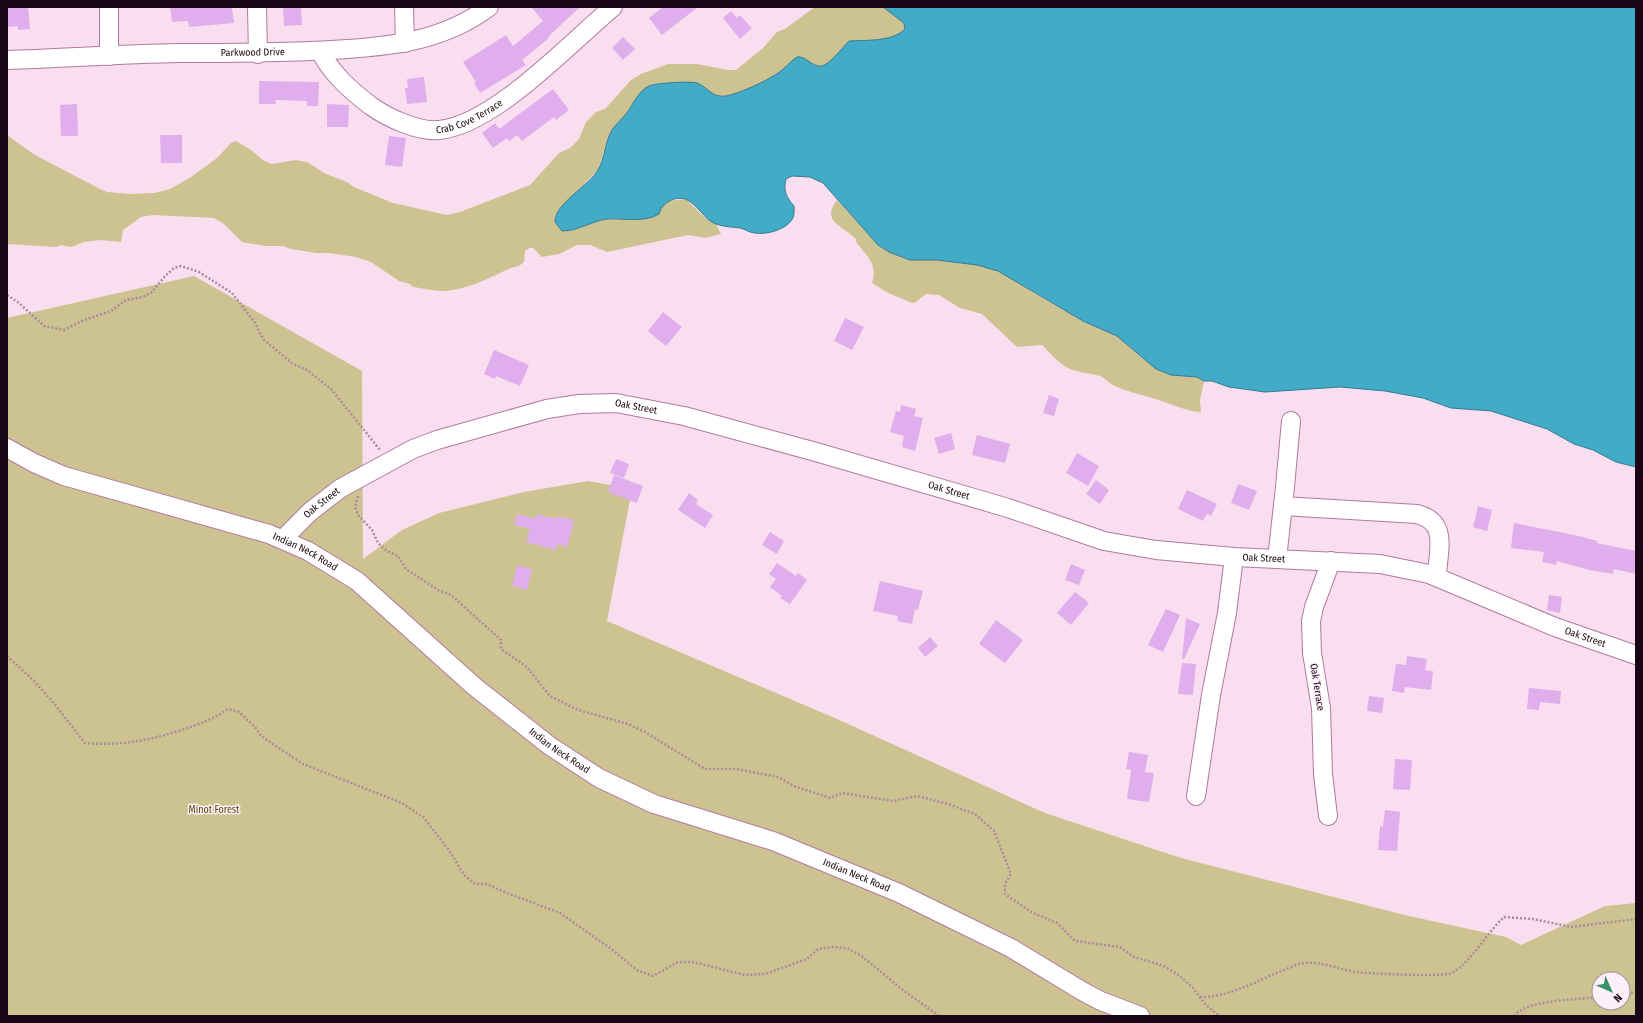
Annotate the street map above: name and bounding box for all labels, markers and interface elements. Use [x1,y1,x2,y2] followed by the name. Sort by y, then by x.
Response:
[221,46,285,59] street label: Parkwood Drive
[436,97,505,136] street label: Crab Cove Terrace
[614,397,659,417] street label: Oak Street
[927,479,972,503] street label: Oak Street
[301,485,343,521] street label: Oak Street
[271,530,340,574] street label: Indian Neck Road
[1242,551,1286,565] street label: Oak Street
[1563,625,1608,650] street label: Oak Street
[1307,662,1327,712] street label: Oak Terrace
[526,726,592,776] street label: Indian Neck Road
[189,804,240,816] park label: Minot Forest
[821,856,892,895] street label: Indian Neck Road
[1591,971,1631,1011] north arrow
[1611,991,1625,1005] text: N

